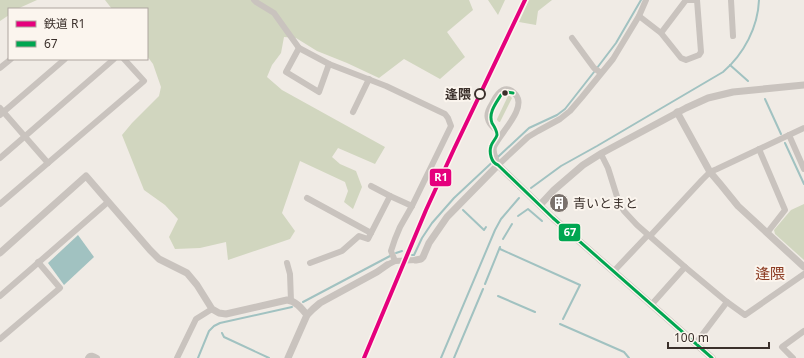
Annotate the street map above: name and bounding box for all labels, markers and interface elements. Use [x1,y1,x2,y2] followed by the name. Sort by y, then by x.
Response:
[8,8,148,60] legend
[44,15,85,32] text: 鉄道 R1
[44,35,58,52] text: 67
[445,85,471,103] place label: 逢隈
[474,88,486,100] marker: 逢隈
[500,88,510,98] unlabelled marker
[429,168,452,187] line badge: R1
[434,169,448,184] text: R1
[548,192,570,214] building icon: 青いとまと
[573,194,638,212] place label: 青いとまと
[558,223,581,242] line badge: 67
[564,224,576,239] text: 67
[755,263,785,283] district label: 逢隈
[668,324,769,350] scale bar
[674,329,709,346] text: 100 m

